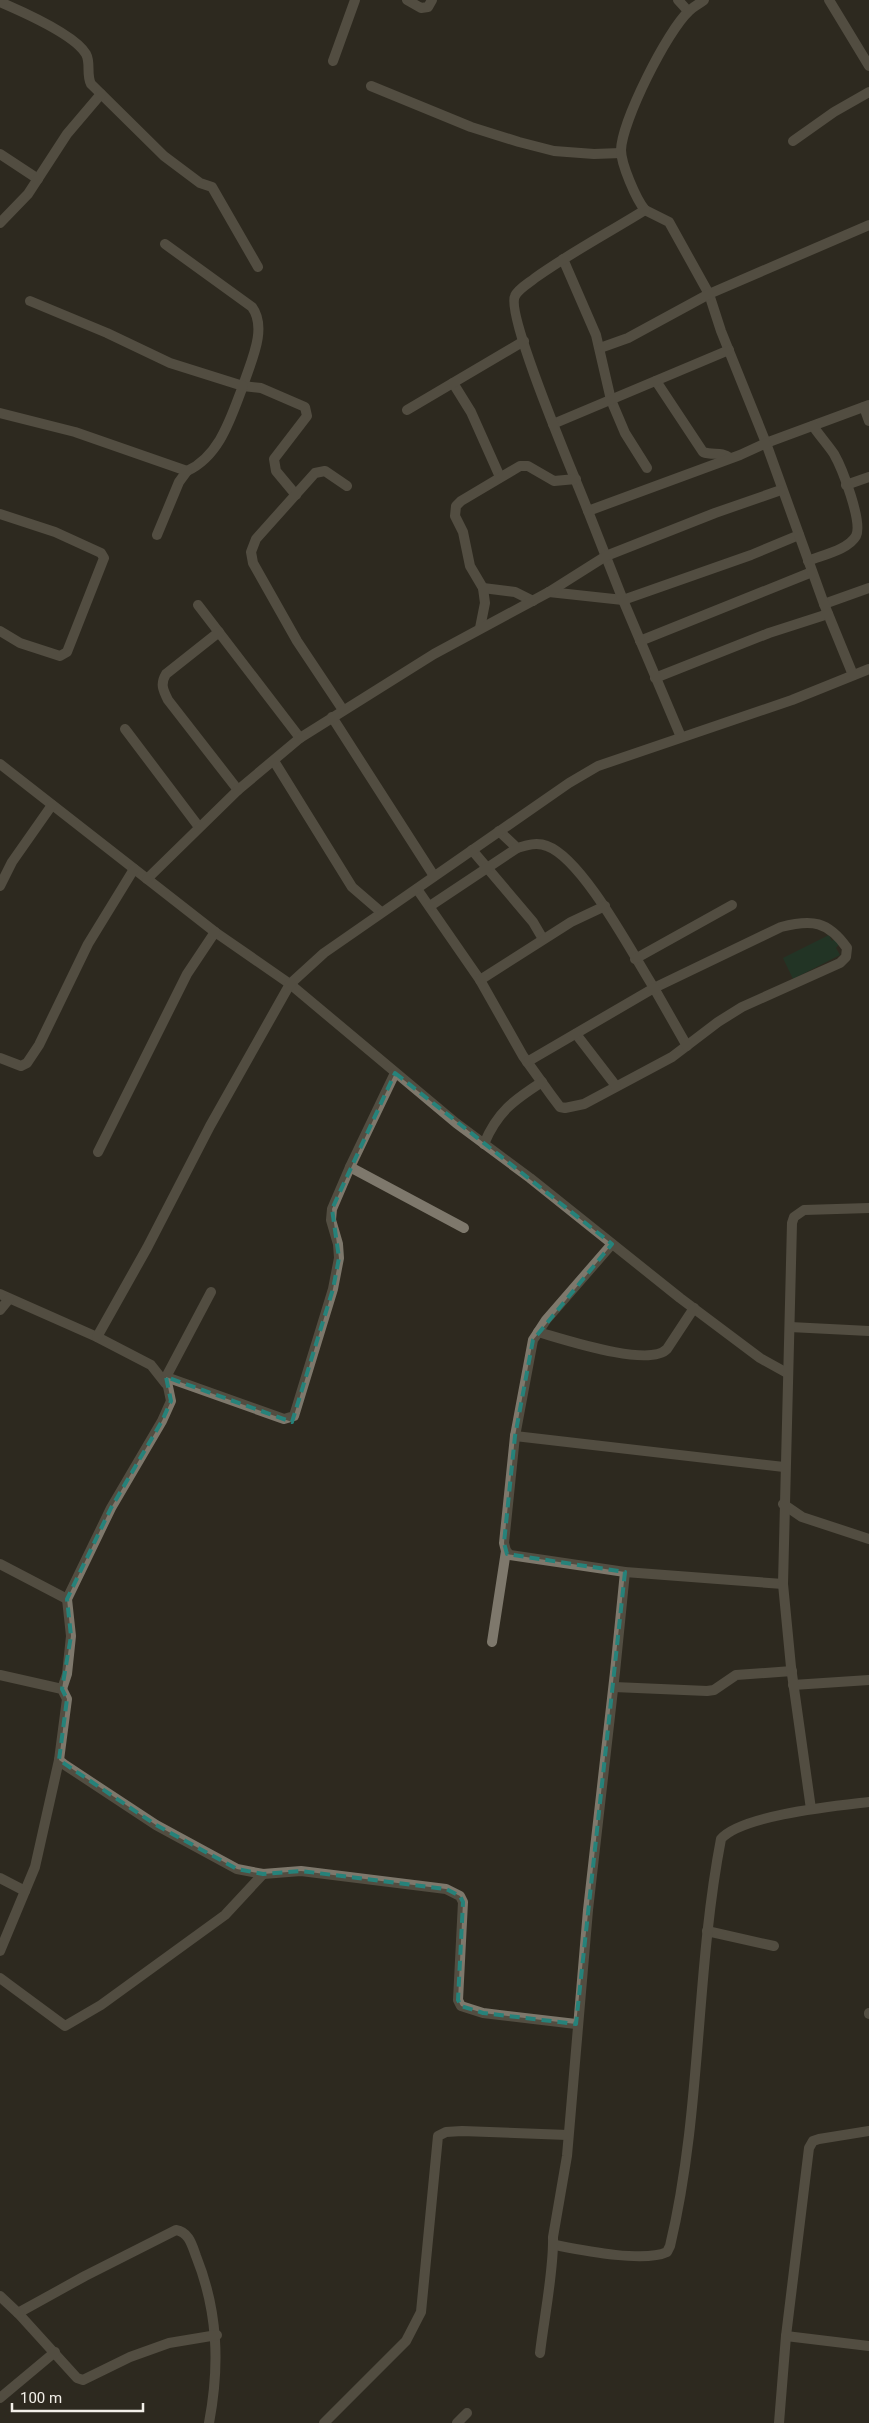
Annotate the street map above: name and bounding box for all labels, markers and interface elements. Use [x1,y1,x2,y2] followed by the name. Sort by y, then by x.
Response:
[12,2380,144,2412] scale bar
[20,2389,62,2407] text: 100 m

